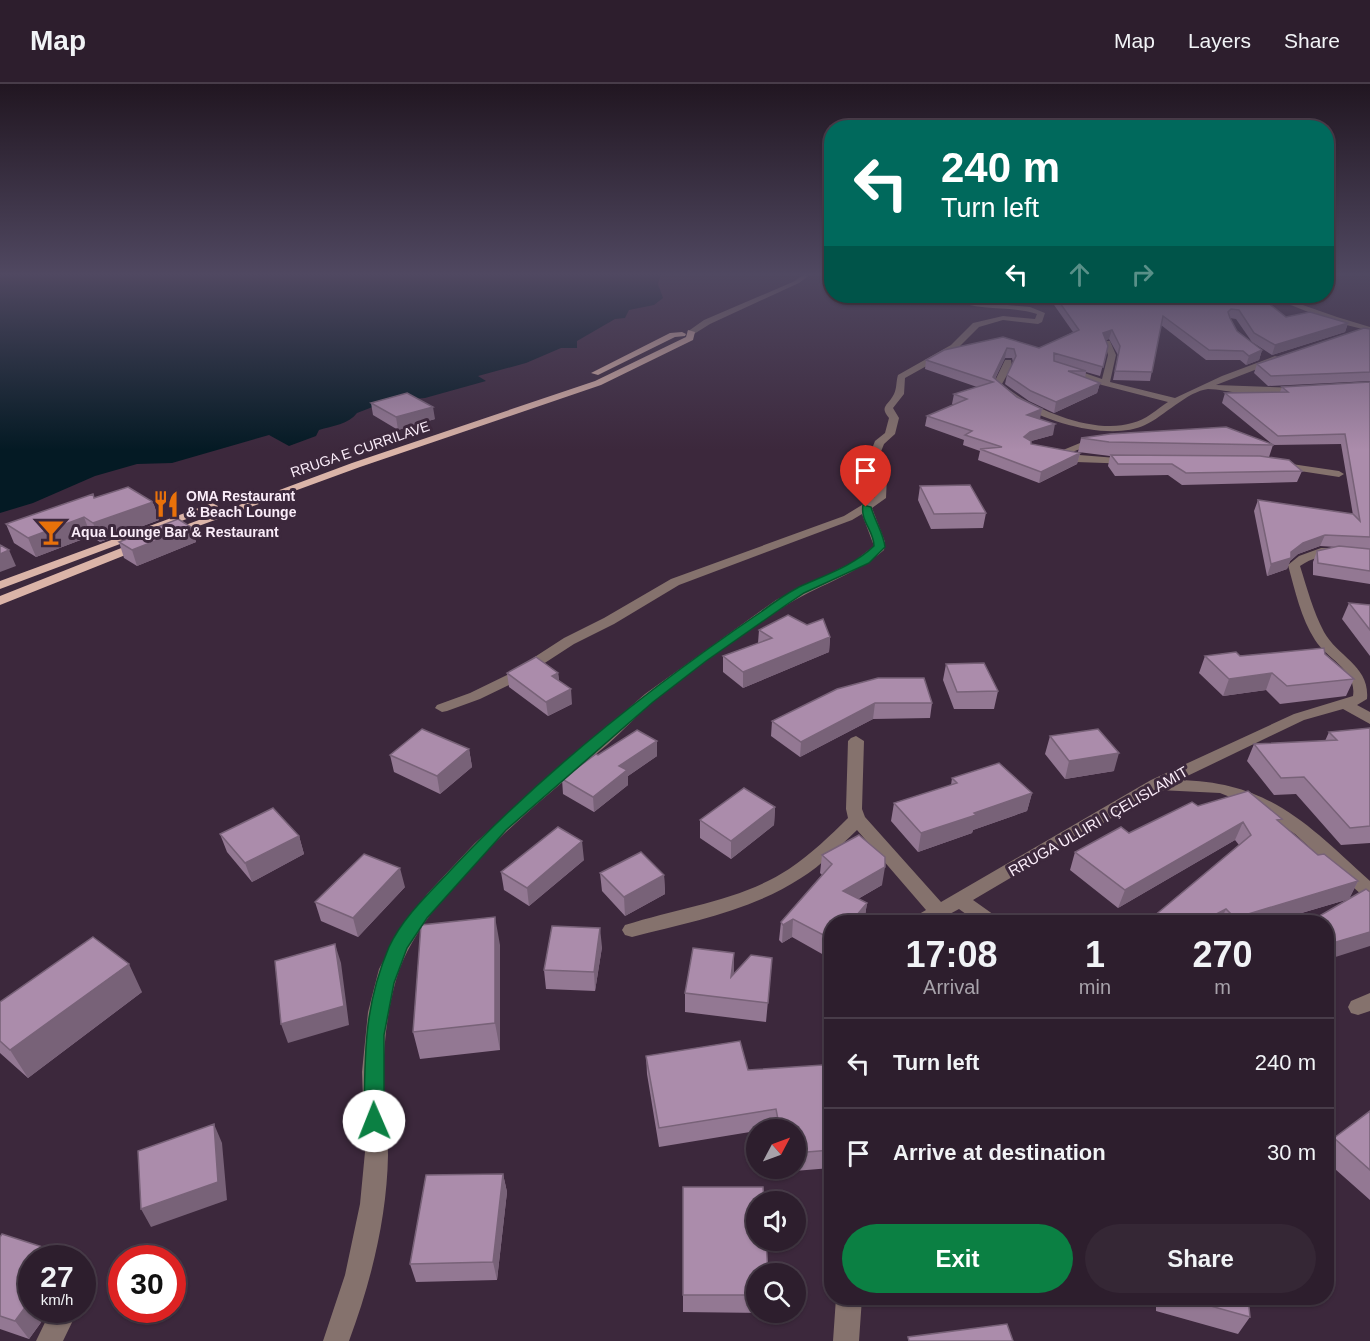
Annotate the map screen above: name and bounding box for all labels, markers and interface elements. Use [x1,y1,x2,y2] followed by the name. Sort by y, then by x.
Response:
[30,25,86,56] text: Map
[1114,29,1155,52] text: Map
[1188,29,1251,52] text: Layers
[1284,29,1340,52] text: Share
[842,144,920,222] icon: left
[941,144,1060,191] text: 240 m
[941,193,1039,223] text: Turn left
[1000,258,1033,291] icon: left
[1063,258,1096,291] icon: ahead
[1126,258,1159,291] icon: right
[288,418,432,480] street label: RRUGA E CURRILAVE
[840,445,891,507] pin
[849,454,882,487] icon: arrive
[186,488,297,520] place label: OMA Restaurant & Beach Lounge
[151,489,181,519] restaurant icon: OMA Restaurant & Beach Lounge
[36,517,66,547] bar icon: Aqua Lounge Bar & Restaurant
[71,524,279,540] place label: Aqua Lounge Bar & Restaurant
[1005,763,1191,879] street label: RRUGA ULLIRI I ÇELISLAMIT
[905,934,997,975] text: 17:08
[1085,934,1105,975] text: 1
[1192,934,1253,975] text: 270
[923,976,980,998] text: Arrival
[1079,976,1111,998] text: min
[1214,976,1231,998] text: m
[842,1047,875,1080] icon: left
[893,1050,979,1075] text: Turn left
[1255,1050,1316,1075] text: 240 m
[342,1089,406,1153] position arrow
[746,1119,806,1179] north arrow
[746,1119,806,1323] map controls
[842,1137,875,1170] icon: arrive
[893,1140,1106,1165] text: Arrive at destination
[1267,1140,1316,1165] text: 30 m
[746,1191,806,1251] button: sound
[842,1224,1073,1293] button: Exit
[1085,1224,1316,1293] button: Share
[108,1245,186,1323] speed limit sign: 30
[40,1260,74,1293] text: 27
[746,1263,806,1323] button: search
[41,1291,73,1308] text: km/h

